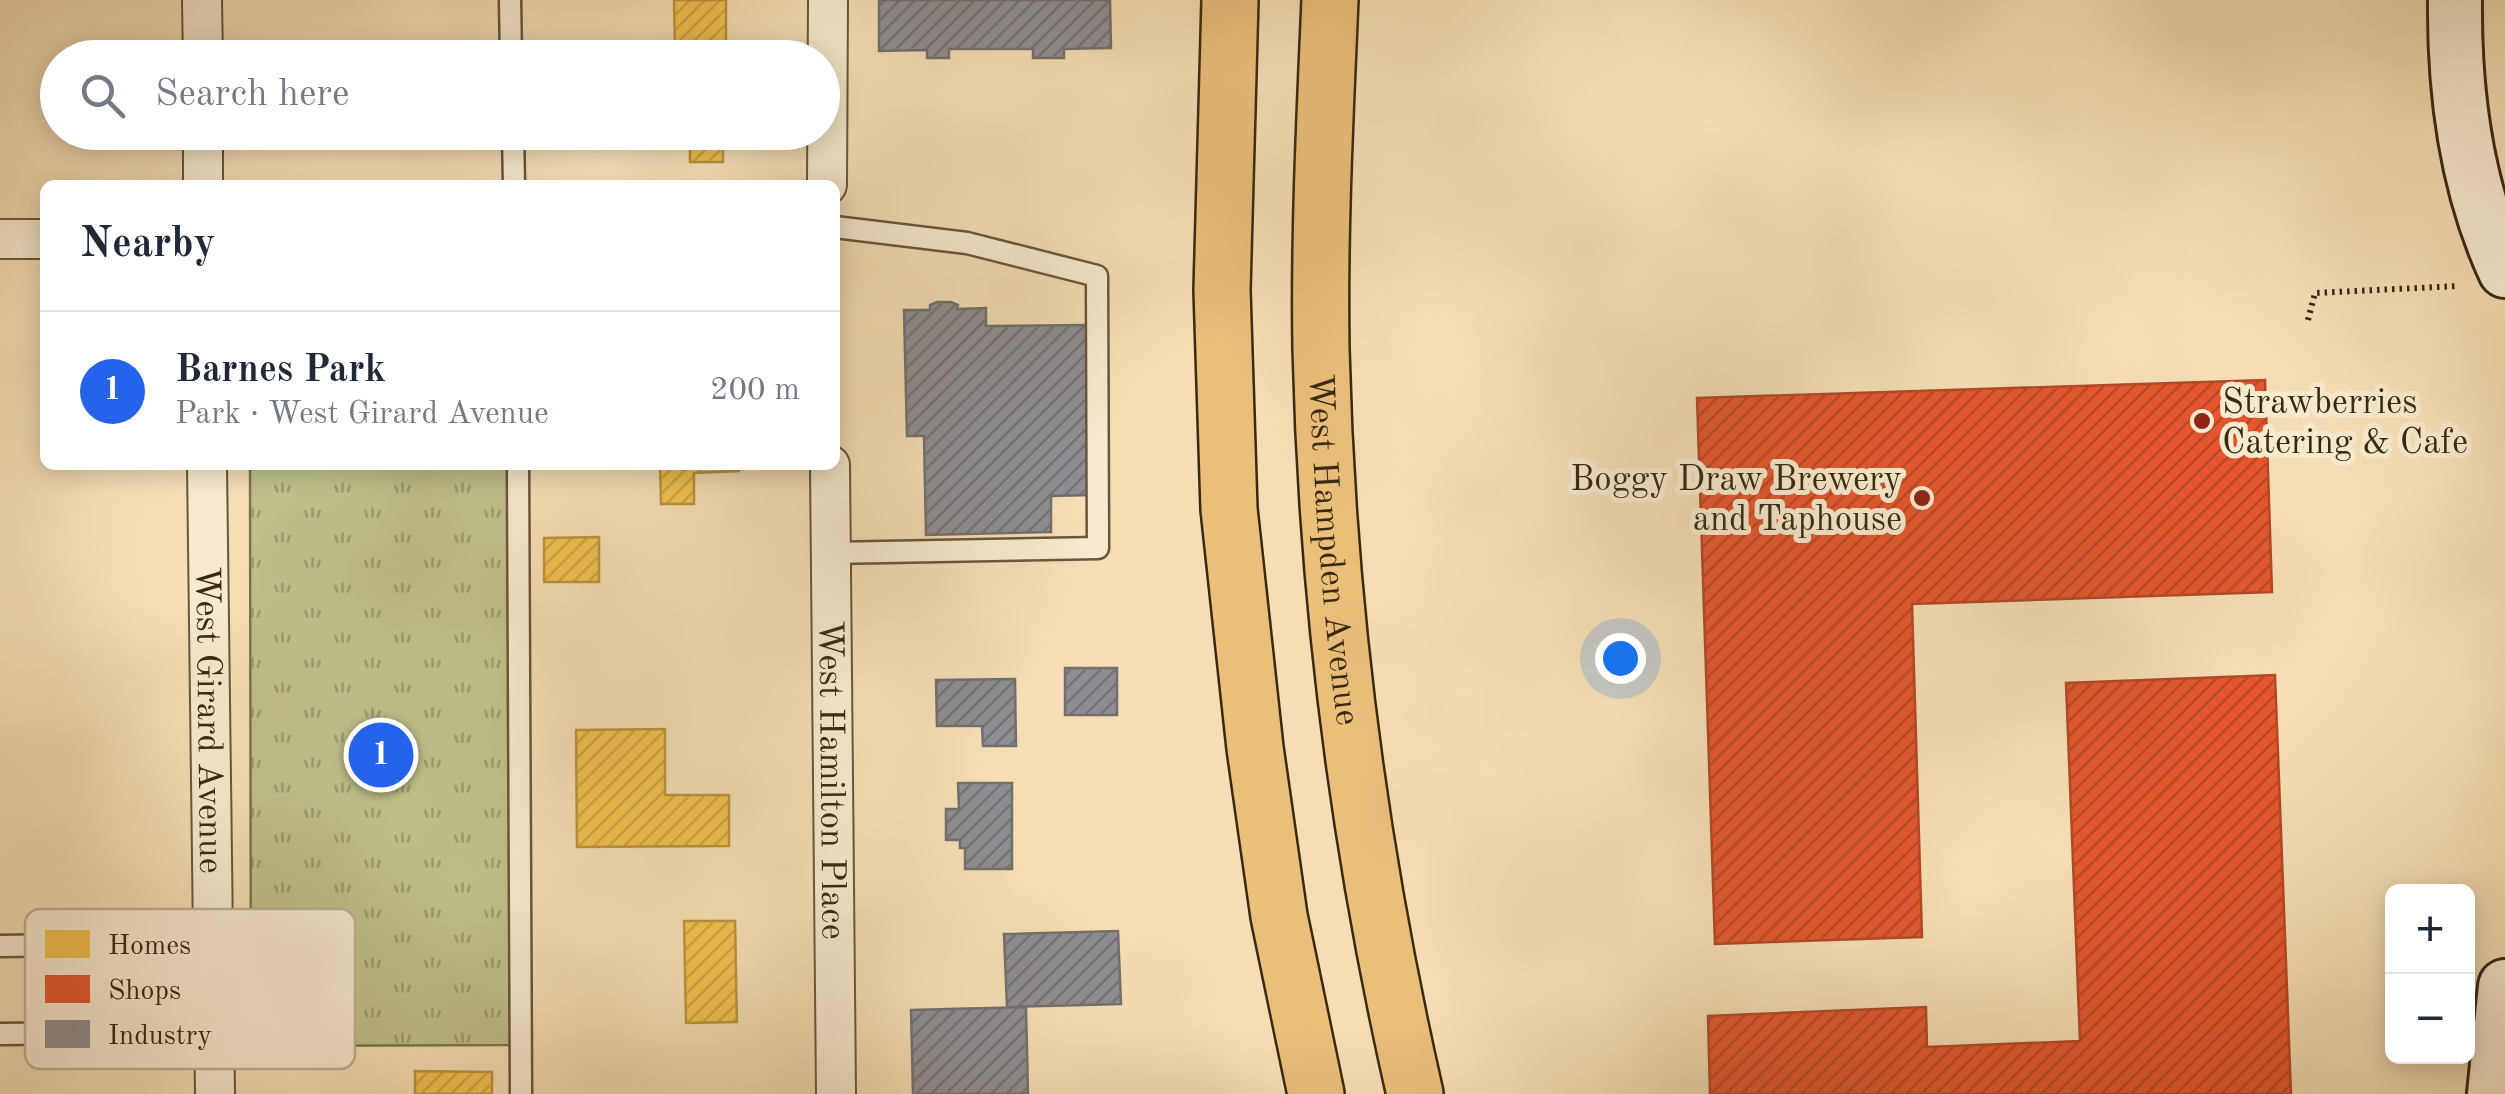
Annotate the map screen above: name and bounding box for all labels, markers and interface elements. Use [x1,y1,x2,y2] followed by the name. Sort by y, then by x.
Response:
[40,40,840,150] search box
[75,68,130,123] icon: search
[155,76,350,114] text: Search here
[80,224,216,266] text: Nearby
[175,352,386,390] text: Barnes Park
[1302,373,1364,727] street label: West Hampden Avenue
[103,375,122,407] text: 1
[710,375,800,407] text: 200 m
[2222,386,2468,461] place label: Strawberries Catering & Cafe
[175,399,549,431] text: Park · West Girard Avenue
[2191,410,2213,432] marker: Strawberries Catering & Cafe
[1570,463,1902,538] place label: Boggy Draw Brewery and Taphouse
[1911,487,1933,509] marker: Boggy Draw Brewery and Taphouse
[188,566,227,874] street label: West Girard Avenue
[811,620,850,940] street label: West Hamilton Place
[1595,633,1646,684] your location
[348,718,414,792] pin: 1
[2385,884,2475,1064] map controls
[2385,884,2475,974] button: +
[25,909,355,1069] legend
[108,933,191,961] text: Homes
[2385,974,2475,1064] button: −
[108,978,181,1006] text: Shops
[108,1023,212,1051] text: Industry

